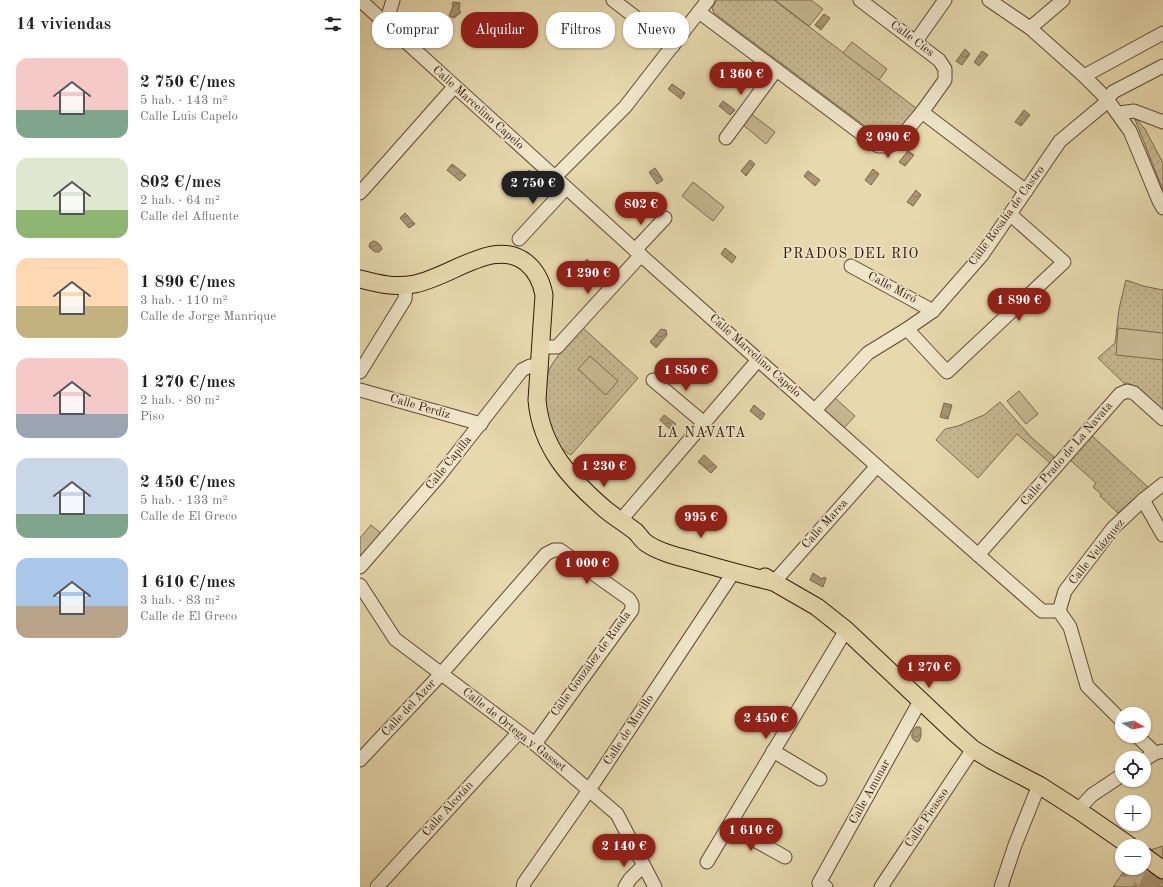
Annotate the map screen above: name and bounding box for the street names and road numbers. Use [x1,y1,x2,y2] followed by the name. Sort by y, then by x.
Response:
[888,19,936,59] street label: Calle Cíes
[430,64,526,152] street label: Calle Marcelino Capelo
[967,164,1047,268] street label: Calle Rosalía de Castro
[866,270,918,306] street label: Calle Miró
[707,312,803,400] street label: Calle Marcelino Capelo
[389,393,451,421] street label: Calle Perdiz
[1019,400,1115,508] street label: Calle Prado de La Navata
[424,434,474,492] street label: Calle Capilla
[800,497,850,551] street label: Calle Marea
[1067,517,1127,587] street label: Calle Velázquez
[549,609,633,719] street label: Calle González de Rueda
[380,677,438,739] street label: Calle del Azor
[460,686,568,774] street label: Calle de Ortega y Gasset
[602,693,656,767] street label: Calle de Murillo
[847,758,893,826] street label: Calle Amunar
[420,779,476,839] street label: Calle Alcotán
[903,786,951,850] street label: Calle Picasso

